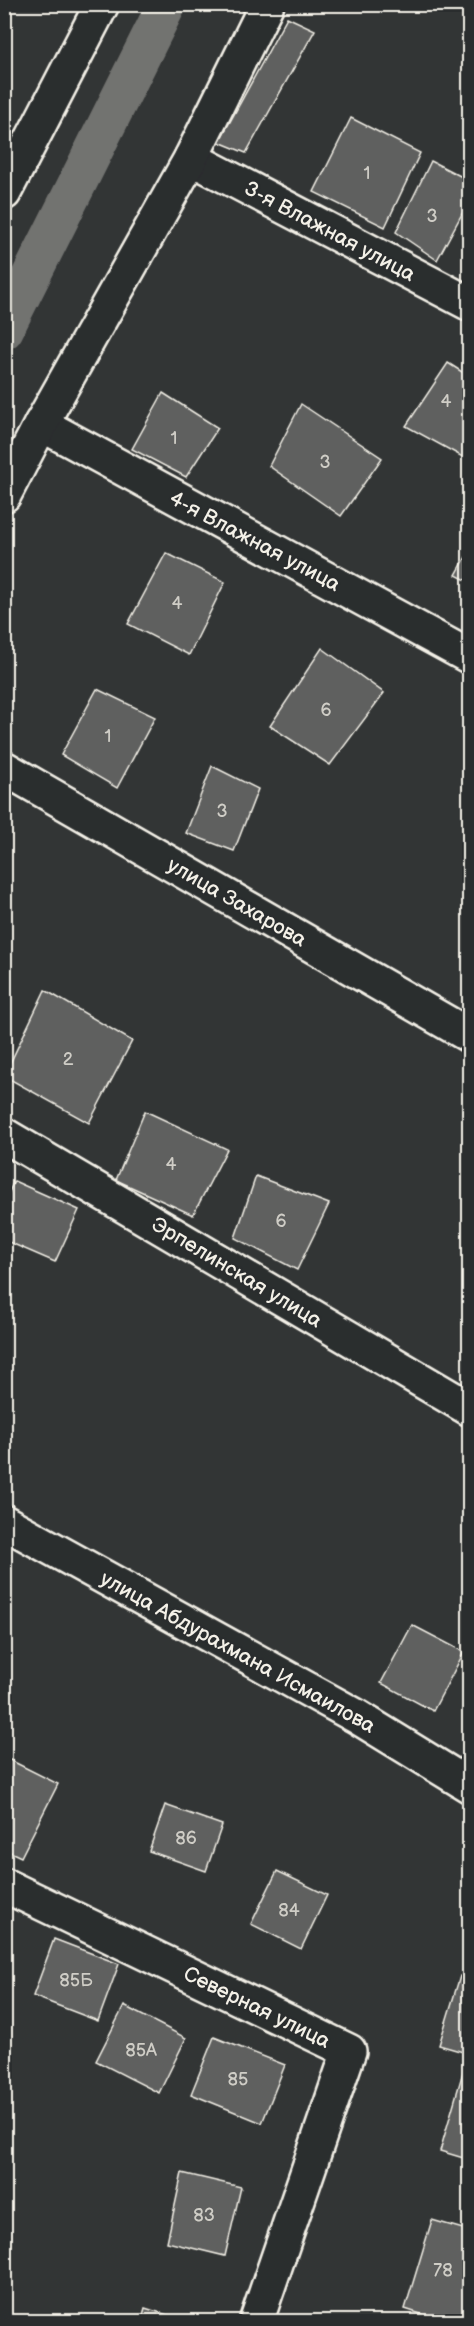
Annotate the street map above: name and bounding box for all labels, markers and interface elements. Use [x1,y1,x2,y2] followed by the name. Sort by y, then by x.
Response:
[364,163,370,184] house number: 1
[240,176,420,287] street label: 3-я Влажная улица
[426,206,438,227] house number: 3
[441,391,452,412] house number: 4
[171,428,177,449] house number: 1
[319,452,331,473] house number: 3
[165,486,345,597] street label: 4-я Влажная улица
[172,593,183,614] house number: 4
[321,700,332,721] house number: 6
[105,726,111,747] house number: 1
[216,801,228,822] house number: 3
[163,853,311,953] street label: улица Захарова
[63,1049,74,1070] house number: 2
[166,1154,177,1175] house number: 4
[276,1211,287,1232] house number: 6
[147,1212,327,1334] street label: Эрпелинская улица
[96,1566,380,1739] street label: улица Абдурахмана Исмаилова
[175,1828,197,1849] house number: 86
[278,1900,300,1921] house number: 84
[179,1961,335,2054] street label: Северная улица
[59,1970,93,1991] house number: 85Б
[125,2040,157,2061] house number: 85А
[228,2069,248,2090] house number: 85
[193,2205,215,2226] house number: 83
[433,2260,453,2281] house number: 78

